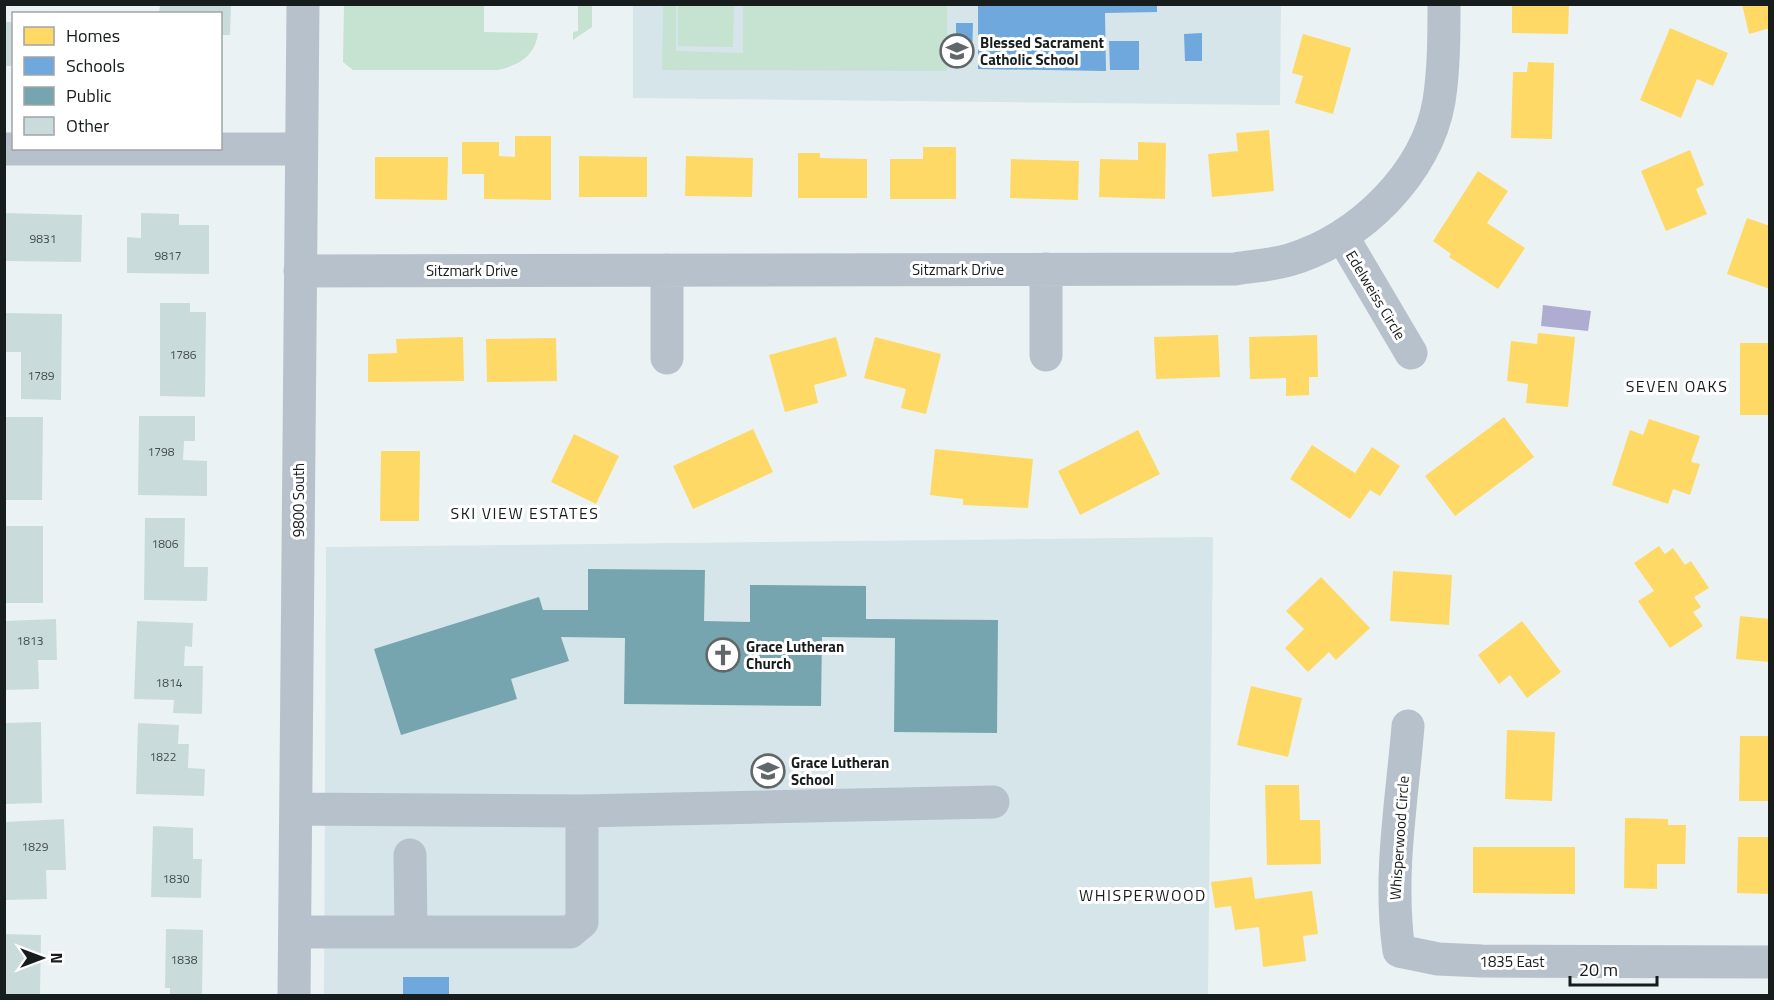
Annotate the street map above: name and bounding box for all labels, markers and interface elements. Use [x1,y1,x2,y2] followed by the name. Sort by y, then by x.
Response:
[12,12,222,150] legend
[66,22,120,49] text: Homes
[980,31,1104,71] place label: Blessed Sacrament Catholic School
[939,33,975,69] school or university icon: Blessed Sacrament Catholic School
[66,52,125,79] text: Schools
[66,82,112,109] text: Public
[66,112,109,139] text: Other
[30,229,56,248] house number: 9831
[155,246,181,265] house number: 9817
[1340,246,1412,344] street label: Edelweiss Circle
[912,258,1004,281] street label: Sitzmark Drive
[426,259,518,282] street label: Sitzmark Drive
[170,345,197,364] house number: 1786
[28,366,55,385] house number: 1789
[1626,374,1728,398] district label: SEVEN OAKS
[148,442,175,461] house number: 1798
[287,463,310,537] street label: 9800 South
[451,501,599,525] district label: SKI VIEW ESTATES
[152,534,179,553] house number: 1806
[17,631,43,650] house number: 1813
[746,635,844,675] place label: Grace Lutheran Church
[705,637,741,673] church icon: Grace Lutheran Church
[156,673,183,692] house number: 1814
[150,747,176,766] house number: 1822
[791,751,889,791] place label: Grace Lutheran School
[750,753,786,789] school or university icon: Grace Lutheran School
[1383,775,1415,901] street label: Whisperwood Circle
[22,837,49,856] house number: 1829
[163,869,190,888] house number: 1830
[1079,883,1207,907] district label: WHISPERWOOD
[12,928,72,988] north arrow
[1570,949,1657,987] scale bar
[171,950,198,969] house number: 1838
[1480,950,1545,973] street label: 1835 East
[45,952,69,964] text: N
[1579,956,1618,983] text: 20 m

